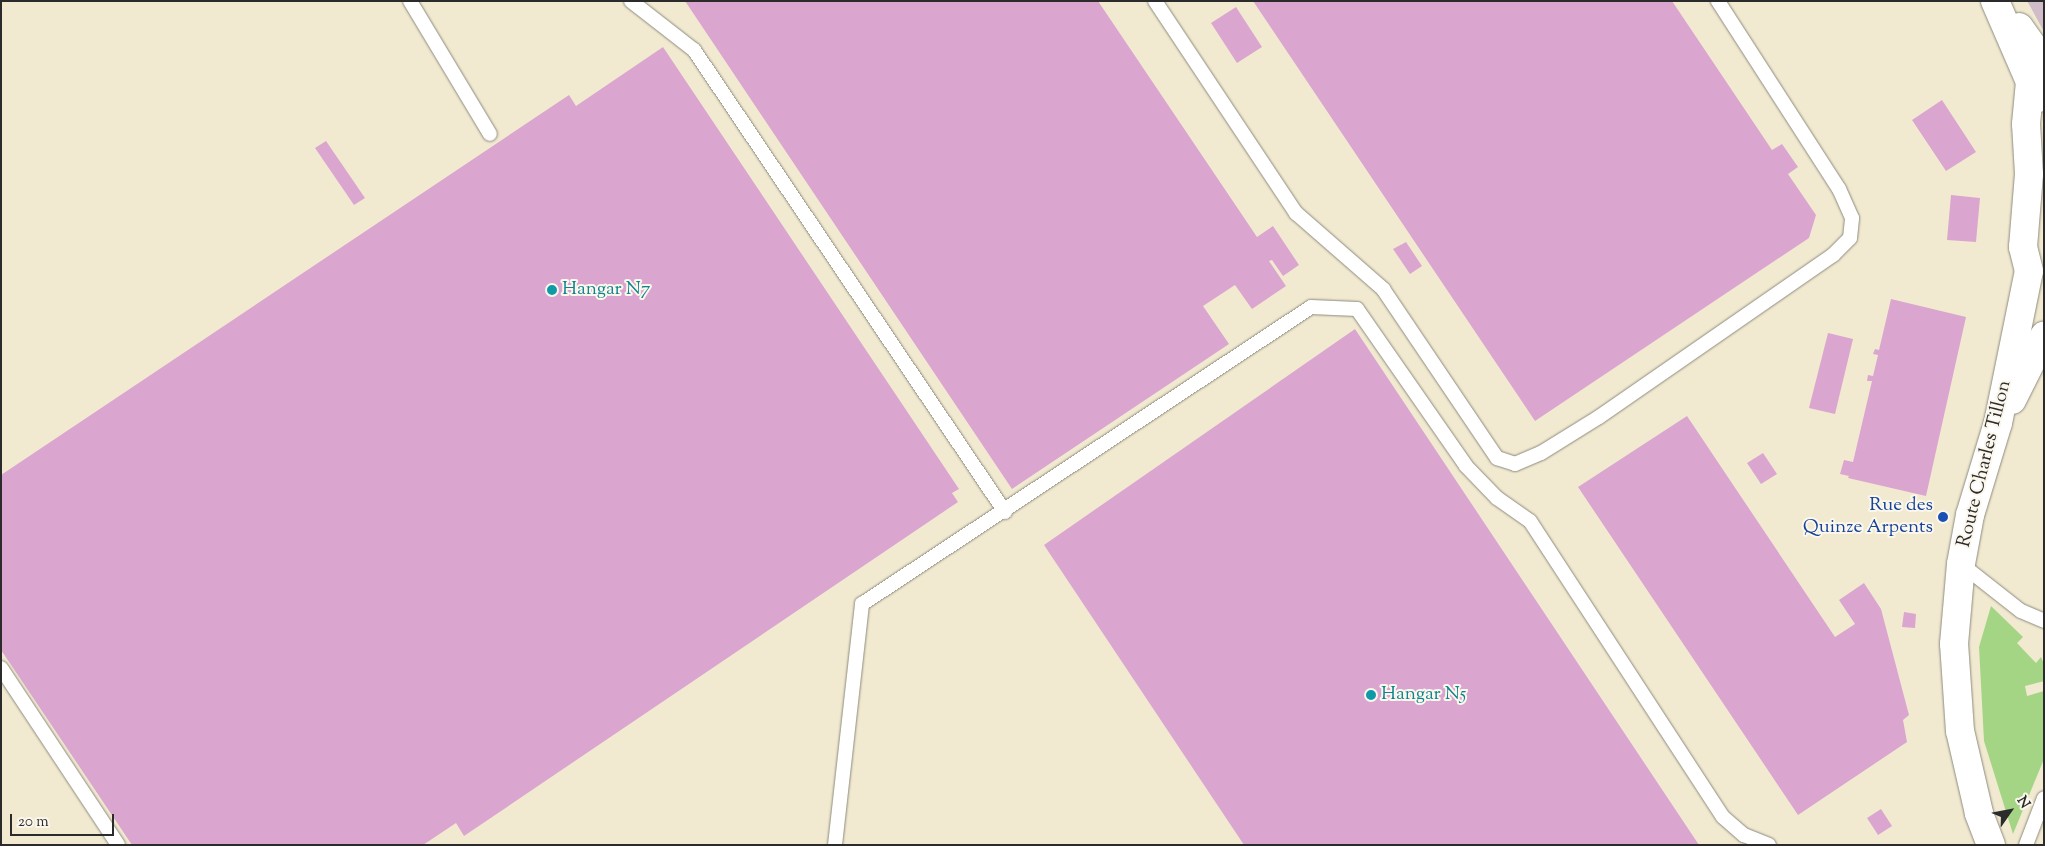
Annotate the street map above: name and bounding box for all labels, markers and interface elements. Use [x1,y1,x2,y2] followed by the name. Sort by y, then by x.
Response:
[562,279,650,301] place label: Hangar N7
[546,284,558,296] marker: Hangar N7
[1953,378,2017,550] street label: Route Charles Tillon
[1803,495,1933,539] place label: Rue des Quinze Arpents
[1937,511,1949,523] marker: Rue des Quinze Arpents
[1381,684,1466,706] place label: Hangar N5
[1365,689,1377,701] marker: Hangar N5
[1985,786,2035,836] north arrow
[2011,793,2034,813] text: N
[12,804,116,836] scale bar
[18,812,49,833] text: 20 m

